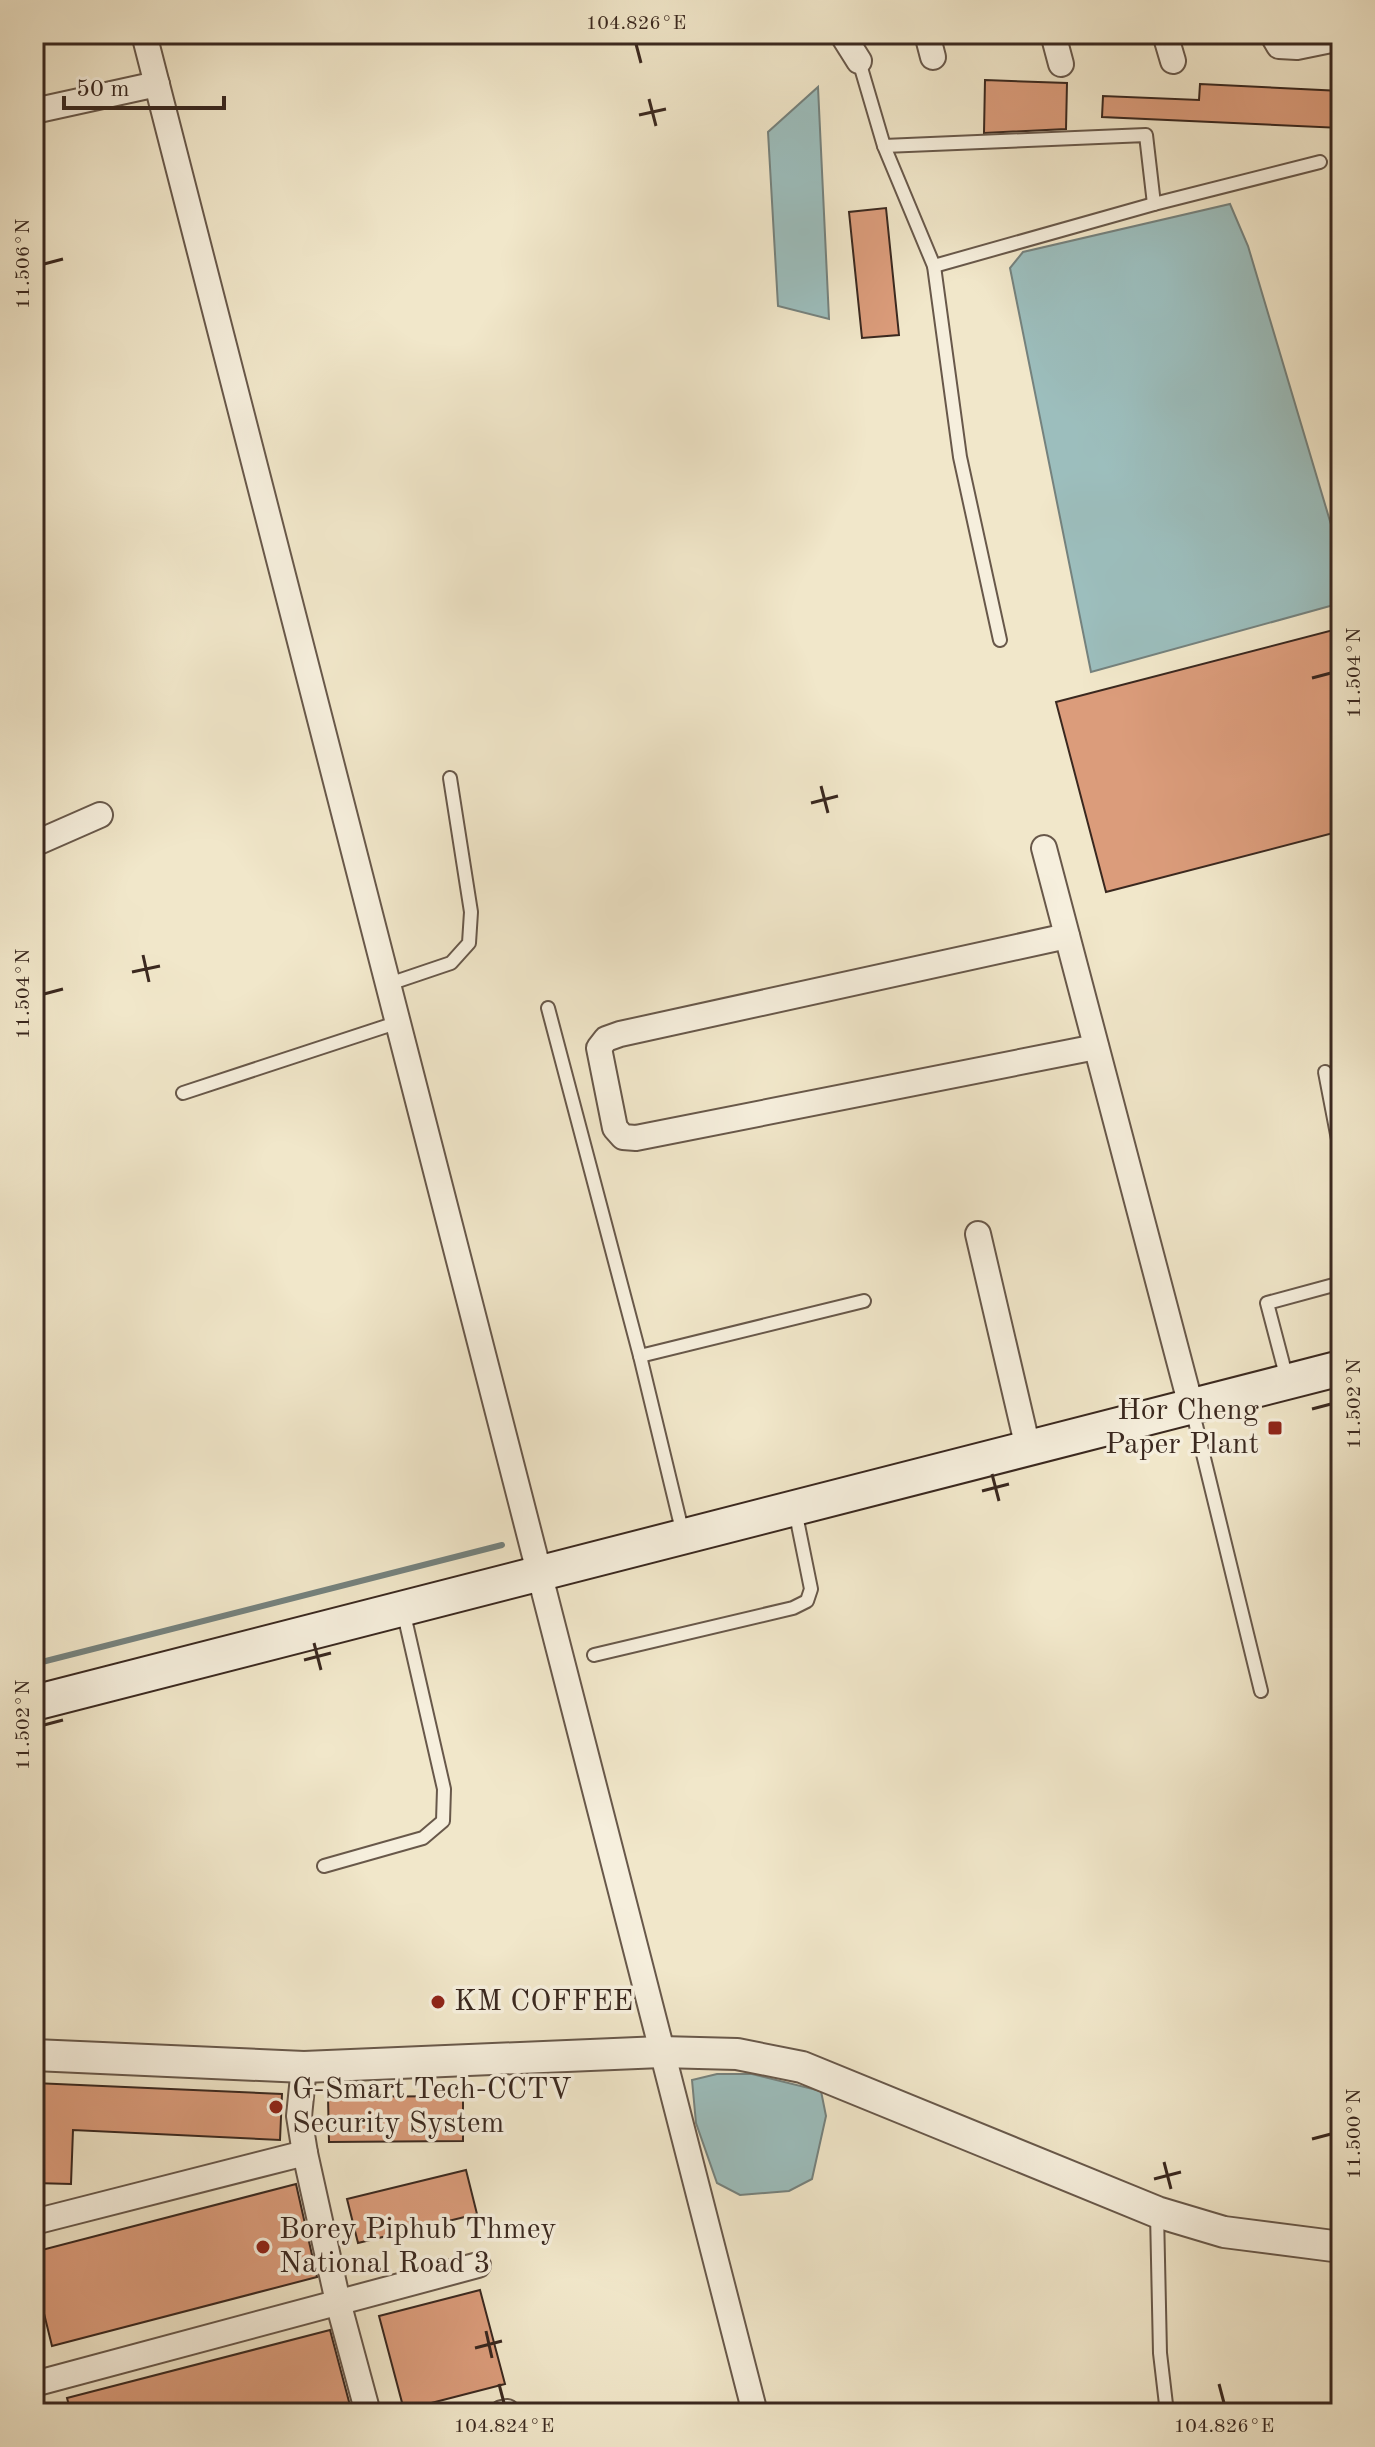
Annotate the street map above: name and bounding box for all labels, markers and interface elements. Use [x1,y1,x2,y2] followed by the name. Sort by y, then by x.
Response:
[586,14,686,34] text: 104.826°E
[64,60,224,110] scale bar
[76,78,130,102] text: 50 m
[14,219,34,309] text: 11.506°N
[1345,628,1365,718] text: 11.504°N
[14,949,34,1039] text: 11.504°N
[1345,1359,1365,1449] text: 11.502°N
[1105,1396,1259,1460] place label: Hor Cheng Paper Plant
[1266,1419,1284,1437] marker: Hor Cheng Paper Plant
[14,1680,34,1770] text: 11.502°N
[454,1987,633,2017] place label: KM COFFEE
[429,1993,447,2011] marker: KM COFFEE
[292,2075,572,2139] place label: G-Smart Tech-CCTV Security System
[1345,2089,1365,2179] text: 11.500°N
[267,2098,285,2116] marker: G-Smart Tech-CCTV Security System
[279,2215,556,2279] place label: Borey Piphub Thmey National Road 3
[254,2238,272,2256] marker: Borey Piphub Thmey National Road 3
[454,2417,554,2437] text: 104.824°E
[1174,2417,1274,2437] text: 104.826°E

